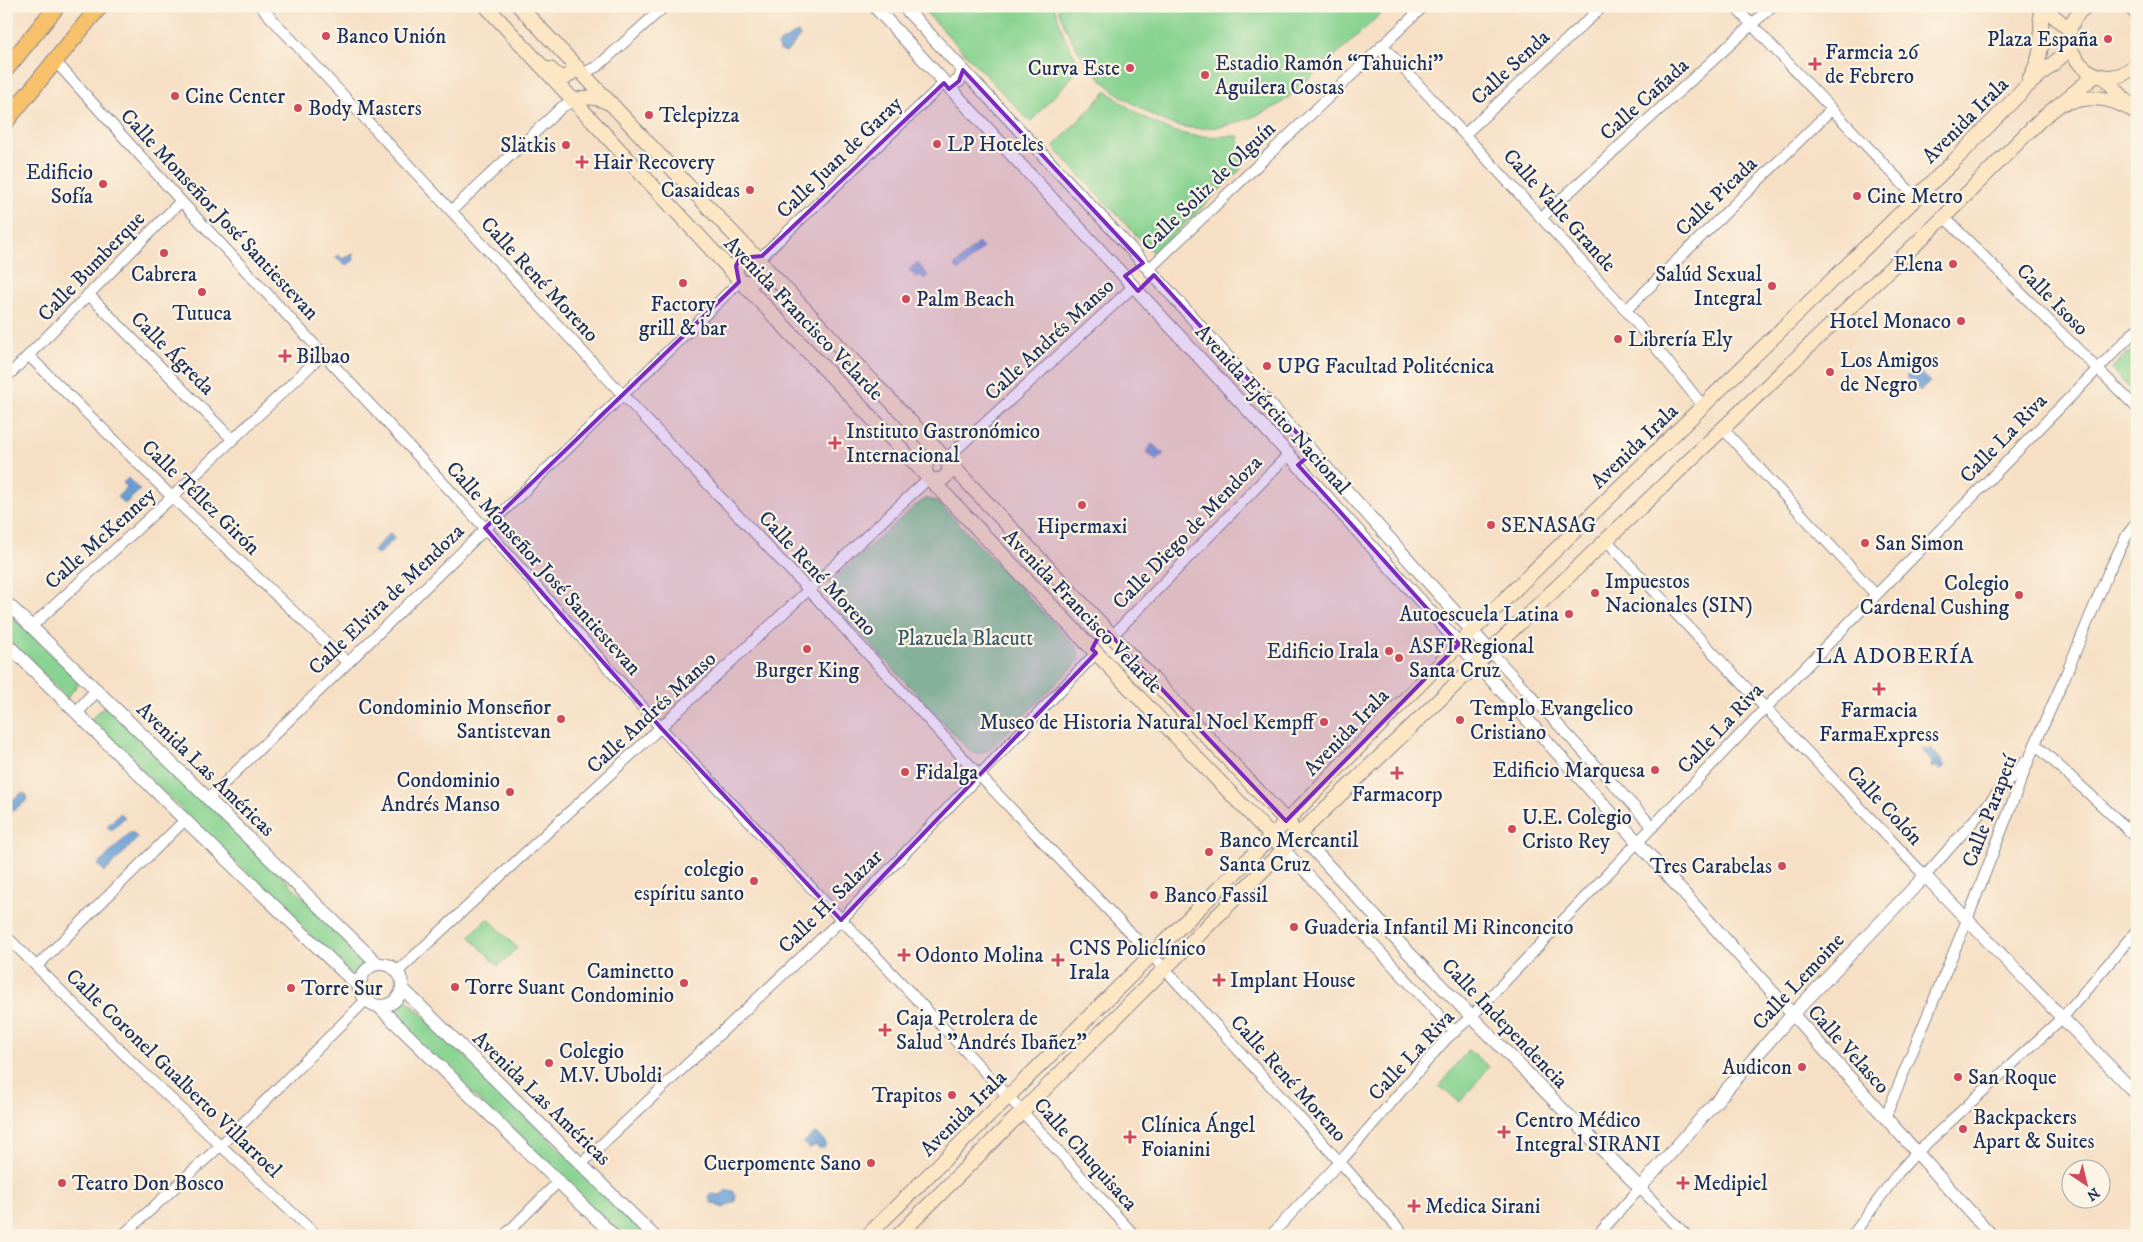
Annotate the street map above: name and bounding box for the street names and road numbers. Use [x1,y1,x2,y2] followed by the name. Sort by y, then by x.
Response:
[1466,25,1556,111] street label: Calle Senda
[1595,53,1695,146] street label: Calle Cañada
[1917,72,2014,169] street label: Avenida Irala
[771,90,909,224] street label: Calle Juan de Garay
[114,104,324,326] street label: Calle Monseñor José Santiestevan
[1136,116,1281,257] street label: Calle Soliz de Olguín
[1497,144,1622,278] street label: Calle Valle Grande
[1670,151,1763,242] street label: Calle Picada
[33,206,151,327] street label: Calle Bumberque
[475,212,604,348] street label: Calle René Moreno
[718,231,889,407] street label: Avenida Francisco Velarde
[2011,258,2094,341] street label: Calle Isoso
[979,273,1120,406] street label: Calle Andrés Manso
[125,305,221,401] street label: Calle Ágreda
[1189,319,1356,501] street label: Avenida Ejército Nacional
[1955,388,2053,489] street label: Calle La Riva
[1585,399,1684,495] street label: Avenida Irala
[136,435,265,561] street label: Calle Téllez Girón
[1107,450,1268,615] street label: Calle Diego de Mendoza
[440,456,646,681] street label: Calle Monseñor José Santiestevan
[40,481,162,595] street label: Calle McKenney
[753,506,882,642] street label: Calle René Moreno
[303,519,470,681] street label: Calle Elvira de Mendoza
[997,524,1168,700] street label: Avenida Francisco Velarde
[581,646,722,779] street label: Calle Andrés Manso
[1672,678,1769,780] street label: Calle La Riva
[1299,683,1395,782] street label: Avenida Irala
[131,697,280,843] street label: Avenida Las Américas
[1957,750,2024,871] street label: Calle Parapetí
[1841,760,1928,851] street label: Calle Colón
[773,844,888,959] street label: Calle H. Salazar
[1747,927,1851,1036] street label: Calle Lemoine
[1436,953,1573,1094] street label: Calle Independencia
[60,964,287,1184] street label: Calle Coronel Gualberto Villarroel
[1801,1000,1895,1100] street label: Calle Velasco
[1363,1005,1460,1107] street label: Calle La Riva
[1224,1010,1352,1148] street label: Calle René Moreno
[467,1026,616,1172] street label: Avenida Las Américas
[915,1065,1012,1162] street label: Avenida Irala
[1028,1093,1143,1217] street label: Calle Chuquisaca

